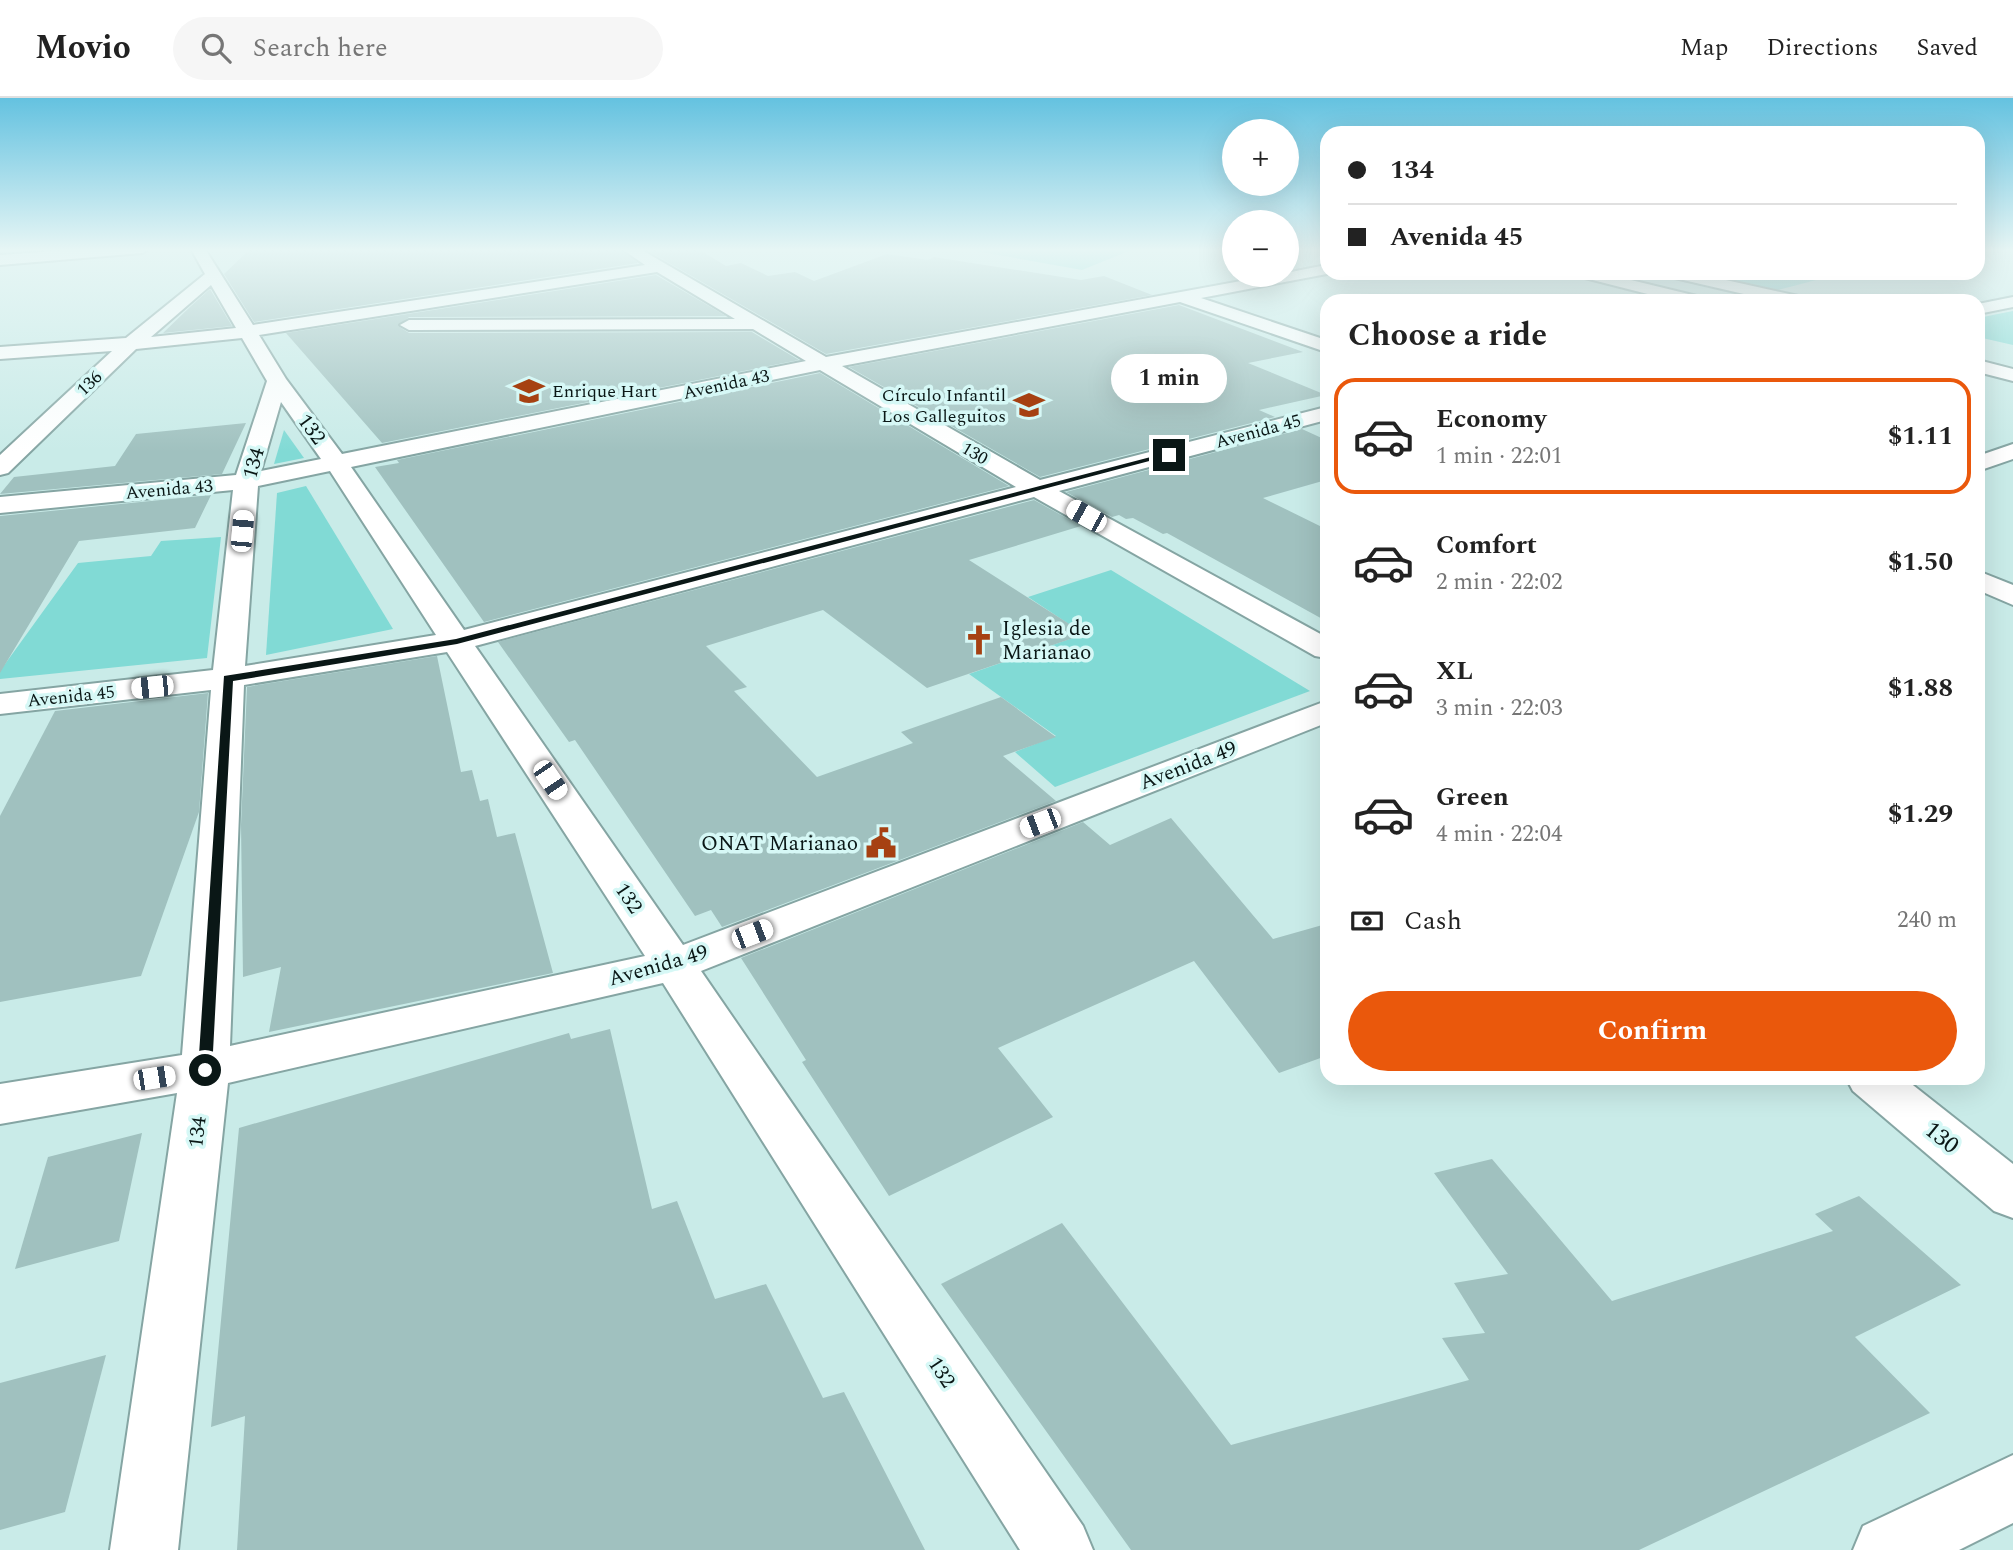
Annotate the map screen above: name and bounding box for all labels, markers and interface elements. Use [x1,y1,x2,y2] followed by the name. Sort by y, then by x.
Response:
[173,17,663,80] search box
[35,23,131,73] text: Movio
[253,28,388,68] text: Search here
[197,29,235,67] icon: search
[1680,30,1728,66] text: Map
[1766,30,1878,66] text: Directions
[1916,30,1978,66] text: Saved
[1222,119,1299,287] map controls
[1222,119,1299,196] button: +
[1390,150,1434,190] text: 134
[1222,210,1299,287] button: −
[1390,217,1523,257] text: Avenida 45
[1348,311,1547,360] text: Choose a ride
[1111,354,1227,402] callout: 1 min
[1138,361,1200,396] text: 1 min
[680,362,772,407] street label: Avenida 43
[70,364,108,402] street label: 136
[512,374,546,408] school or university icon: Enrique Hart
[552,378,657,405] place label: Enrique Hart
[881,382,1006,430] place label: Círculo Infantil Los Galleguitos
[1012,388,1046,422] school or university icon: Círculo Infantil Los Galleguitos
[1436,399,1546,439] text: Economy
[1352,405,1415,468] icon: car
[289,407,333,452] street label: 132
[1212,407,1304,456] street label: Avenida 45
[1888,416,1953,456] text: $1.11
[956,435,993,472] street label: 130
[1153,439,1185,471] route end
[1436,439,1563,474] text: 1 min · 22:01
[234,443,274,483] street label: 134
[124,472,214,507] street label: Avenida 43
[1063,497,1110,535] car
[230,509,255,553] car
[1436,525,1537,565] text: Comfort
[1352,531,1415,594] icon: car
[1888,542,1953,582] text: $1.50
[1436,565,1563,600] text: 2 min · 22:02
[1002,613,1091,669] place label: Iglesia de Marianao
[962,623,996,657] church icon: Iglesia de Marianao
[1436,651,1473,691] text: XL
[1352,657,1415,720] icon: car
[1888,668,1953,708] text: $1.88
[131,674,174,700] car
[26,678,116,714] street label: Avenida 45
[1436,691,1563,726] text: 3 min · 22:03
[1135,733,1242,799] street label: Avenida 49
[530,757,571,803] car
[1436,777,1509,817] text: Green
[1352,783,1415,846] icon: car
[1888,794,1953,834] text: $1.29
[1017,806,1064,840] car
[1436,817,1563,852] text: 4 min · 22:04
[864,826,898,860] public building icon: ONAT Marianao
[701,828,858,860] place label: ONAT Marianao
[606,877,650,921] street label: 132
[1404,901,1462,941] text: Cash
[1348,902,1386,940] icon: cash
[1897,903,1957,938] text: 240 m
[729,917,776,951] car
[605,937,712,995] street label: Avenida 49
[1348,991,1957,1071] button: Confirm
[189,1054,221,1086] route start
[132,1064,177,1092] car
[1916,1112,1967,1163] street label: 130
[180,1114,216,1150] street label: 134
[919,1351,963,1394] street label: 132

